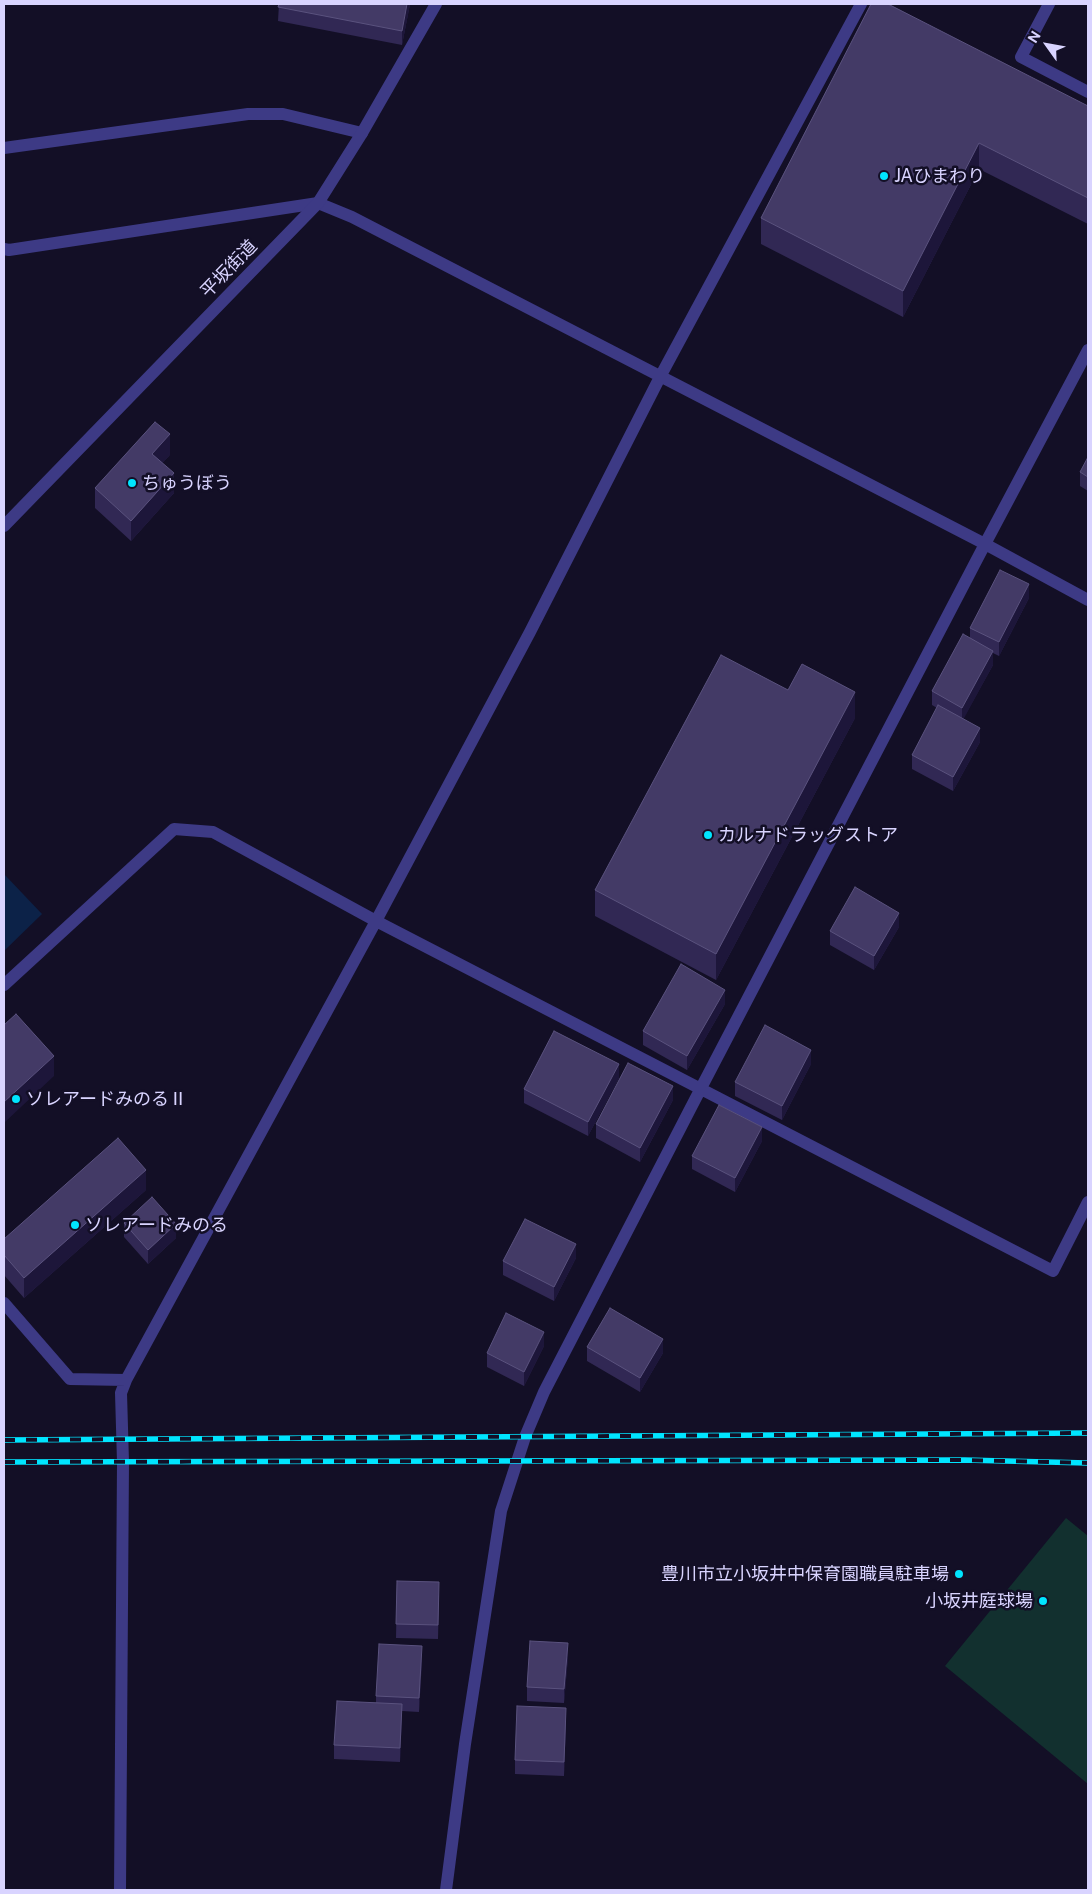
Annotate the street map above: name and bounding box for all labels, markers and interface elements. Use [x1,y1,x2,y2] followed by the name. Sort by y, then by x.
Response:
[1022,20,1072,70] north arrow
[1025,28,1044,46] text: N
[894,165,985,187] place label: JAひまわり
[878,170,890,182] marker: JAひまわり
[196,236,262,302] street label: 平坂街道
[142,472,232,494] place label: ちゅうぼう
[126,477,138,489] marker: ちゅうぼう
[718,824,898,846] place label: カルナドラッグストア
[702,829,714,841] marker: カルナドラッグストア
[26,1088,187,1110] place label: ソレアードみのるⅡ
[10,1093,22,1105] marker: ソレアードみのるⅡ
[85,1214,228,1236] place label: ソレアードみのる
[69,1219,81,1231] marker: ソレアードみのる
[661,1563,949,1585] place label: 豊川市立小坂井中保育園職員駐車場
[953,1568,965,1580] marker: 豊川市立小坂井中保育園職員駐車場
[925,1590,1033,1612] place label: 小坂井庭球場
[1037,1595,1049,1607] marker: 小坂井庭球場

